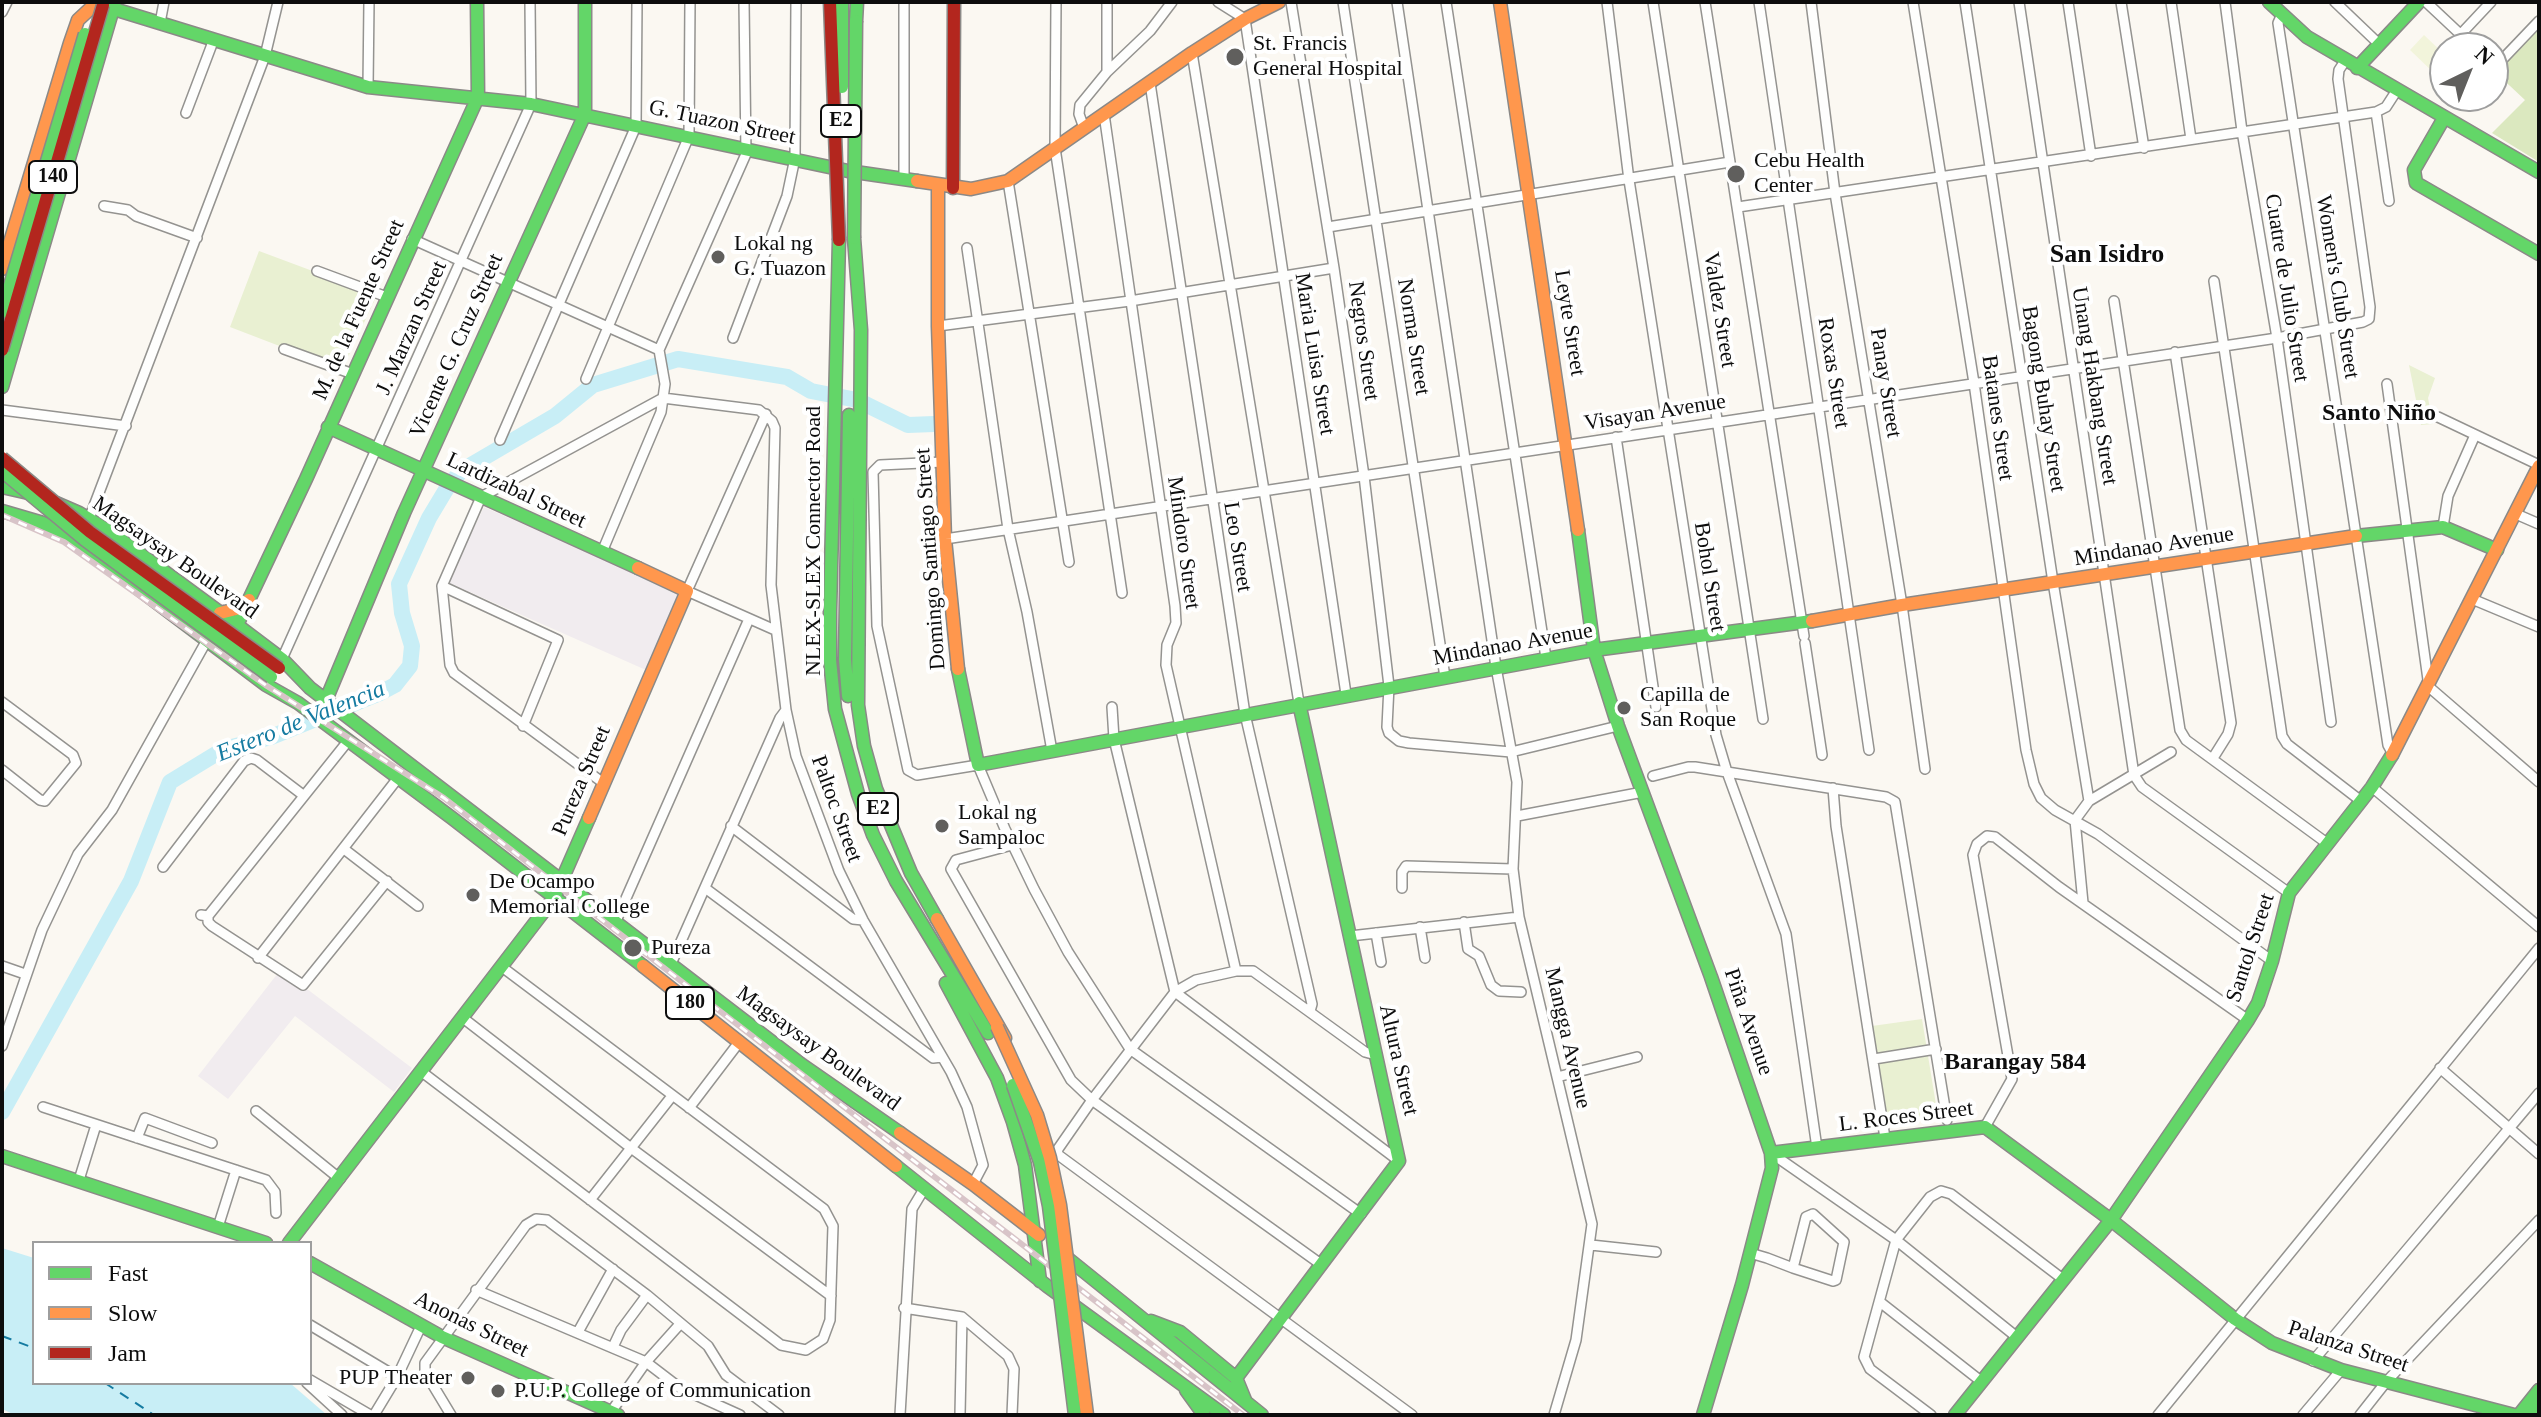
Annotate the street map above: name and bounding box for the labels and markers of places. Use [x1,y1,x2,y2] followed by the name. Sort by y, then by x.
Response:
[1253,31,1403,82] place label: St. Francis General Hospital
[1224,46,1246,68] marker: St. Francis General Hospital
[1754,148,1865,200] place label: Cebu Health Center
[1725,163,1747,185] marker: Cebu Health Center
[734,231,826,282] place label: Lokal ng G. Tuazon
[709,248,727,266] marker: Lokal ng G. Tuazon
[1640,682,1736,734] place label: Capilla de San Roque
[1615,699,1633,717] marker: Capilla de San Roque
[958,800,1045,852] place label: Lokal ng Sampaloc
[933,817,951,835] marker: Lokal ng Sampaloc
[489,869,650,920] place label: De Ocampo Memorial College
[464,886,482,904] marker: De Ocampo Memorial College
[651,935,711,961] place label: Pureza
[622,937,644,959] marker: Pureza
[339,1365,452,1391] place label: PUP Theater
[459,1369,477,1387] marker: PUP Theater
[514,1378,811,1404] place label: P.U.P. College of Communication
[489,1382,507,1400] marker: P.U.P. College of Communication

